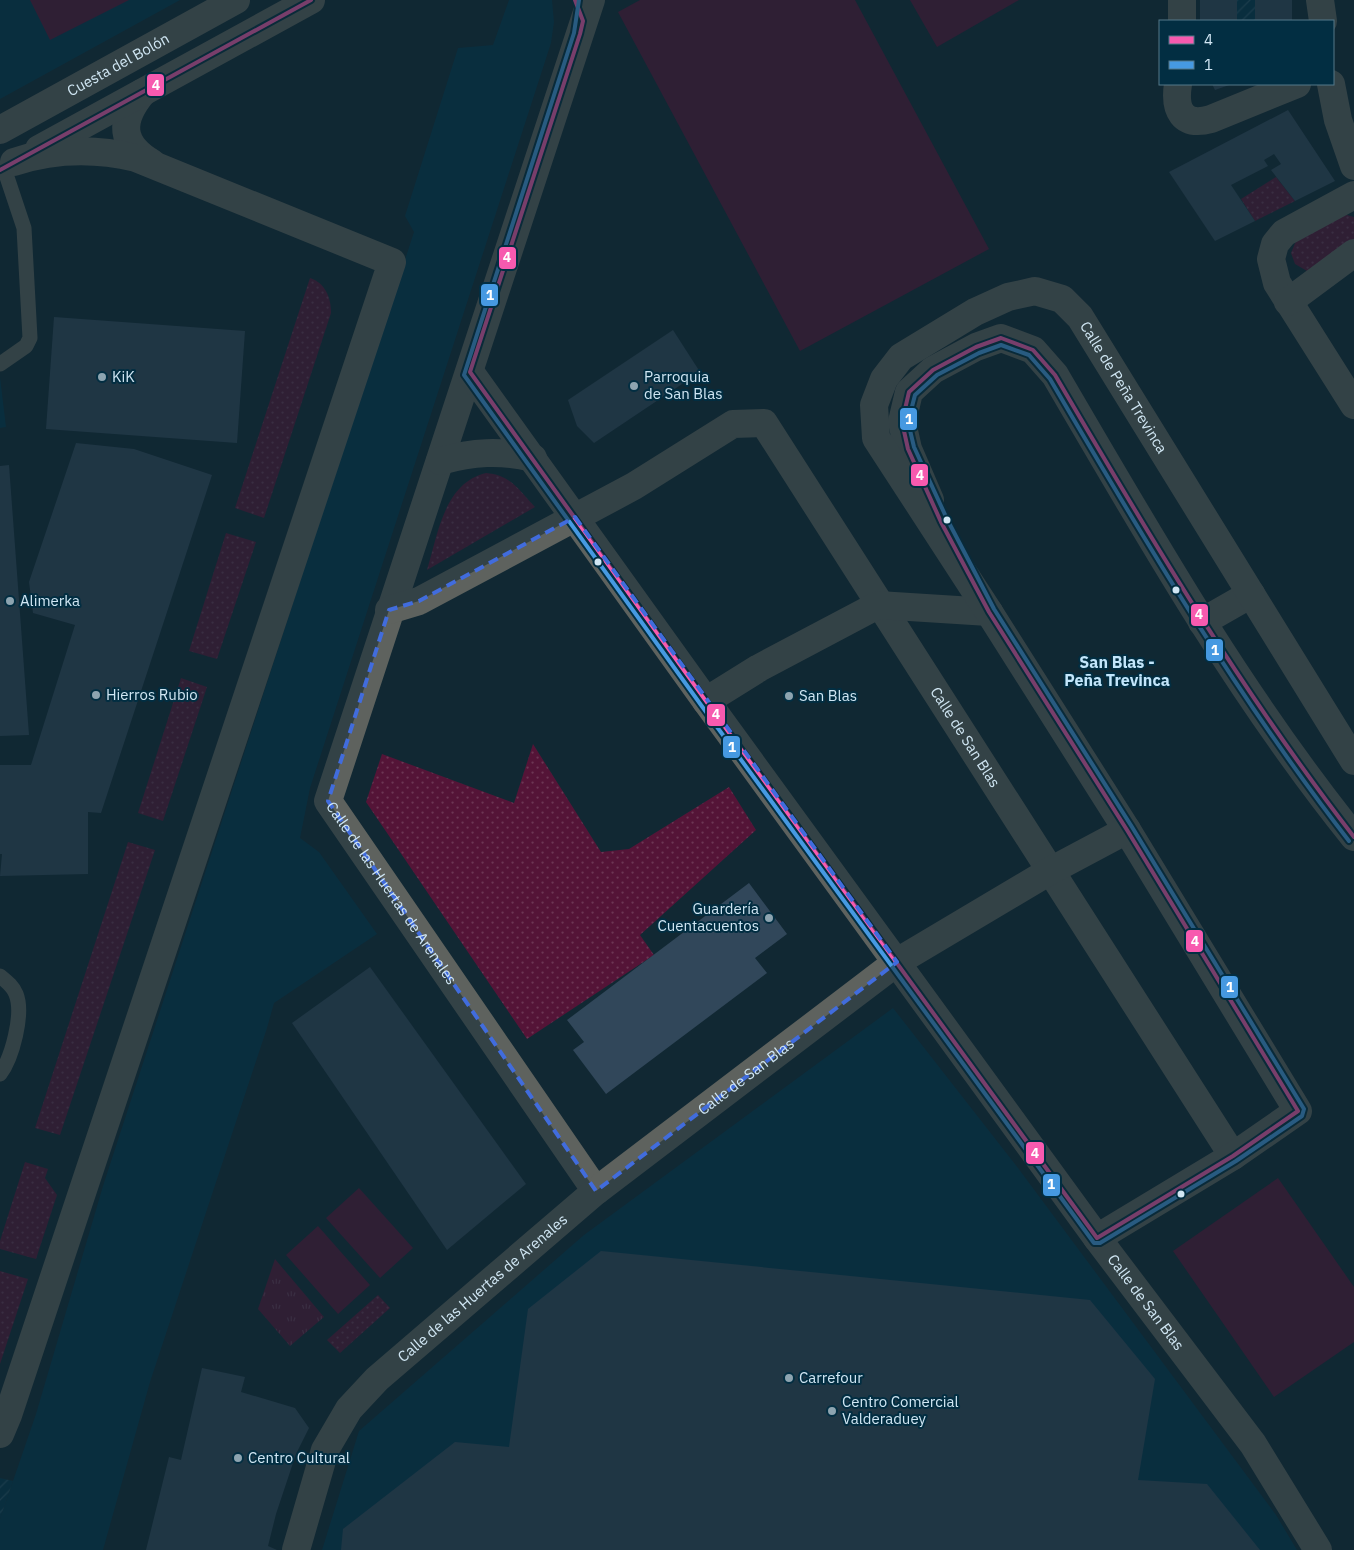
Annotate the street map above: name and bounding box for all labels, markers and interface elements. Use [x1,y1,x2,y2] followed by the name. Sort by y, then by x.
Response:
[1159,20,1334,85] legend
[64,29,173,100] street label: Cuesta del Bolón
[1204,30,1213,49] text: 4
[1204,55,1213,74] text: 1
[146,73,165,97] line badge: 4
[152,76,160,94] text: 4
[498,246,517,270] line badge: 4
[503,248,511,266] text: 4
[480,283,499,307] line badge: 1
[486,286,495,304] text: 1
[1076,318,1172,457] street label: Calle de Peña Trevinca
[112,367,135,386] place label: KiK
[644,367,722,403] place label: Parroquia de San Blas
[96,371,108,383] marker: KiK
[628,380,640,392] marker: Parroquia de San Blas
[899,407,918,431] line badge: 1
[905,410,914,428] text: 1
[910,463,929,487] line badge: 4
[916,466,924,484] text: 4
[942,515,952,525] unlabelled marker
[593,557,603,567] unlabelled marker
[1171,585,1181,595] unlabelled marker
[20,591,80,610] place label: Alimerka
[4,595,16,607] marker: Alimerka
[1190,603,1209,627] line badge: 4
[1195,605,1203,623] text: 4
[1205,638,1224,662] line badge: 1
[1211,641,1220,659] text: 1
[1064,652,1170,690] district label: San Blas - Peña Trevinca
[926,683,1005,791] street label: Calle de San Blas
[106,685,198,704] place label: Hierros Rubio
[799,686,857,705] place label: San Blas
[90,689,102,701] marker: Hierros Rubio
[783,690,795,702] marker: San Blas
[706,703,726,727] line badge: 4
[712,705,720,723] text: 4
[722,735,741,759] line badge: 1
[728,738,737,756] text: 1
[322,798,461,988] street label: Calle de las Huertas de Arenales
[657,899,759,935] place label: Guardería Cuentacuentos
[763,912,775,924] marker: Guardería Cuentacuentos
[1185,929,1204,953] line badge: 4
[1191,932,1199,950] text: 4
[1220,975,1239,999] line badge: 1
[1226,978,1235,996] text: 1
[694,1034,798,1119] street label: Calle de San Blas
[1025,1141,1045,1165] line badge: 4
[1031,1144,1039,1162] text: 4
[1042,1173,1061,1197] line badge: 1
[1047,1175,1056,1193] text: 1
[1176,1189,1186,1199] unlabelled marker
[394,1210,571,1366] street label: Calle de las Huertas de Arenales
[1104,1250,1189,1354] street label: Calle de San Blas
[799,1368,863,1387] place label: Carrefour
[783,1372,795,1384] marker: Carrefour
[842,1392,959,1428] place label: Centro Comercial Valderaduey
[826,1405,838,1417] marker: Centro Comercial Valderaduey
[248,1448,350,1467] place label: Centro Cultural
[232,1452,244,1464] marker: Centro Cultural

